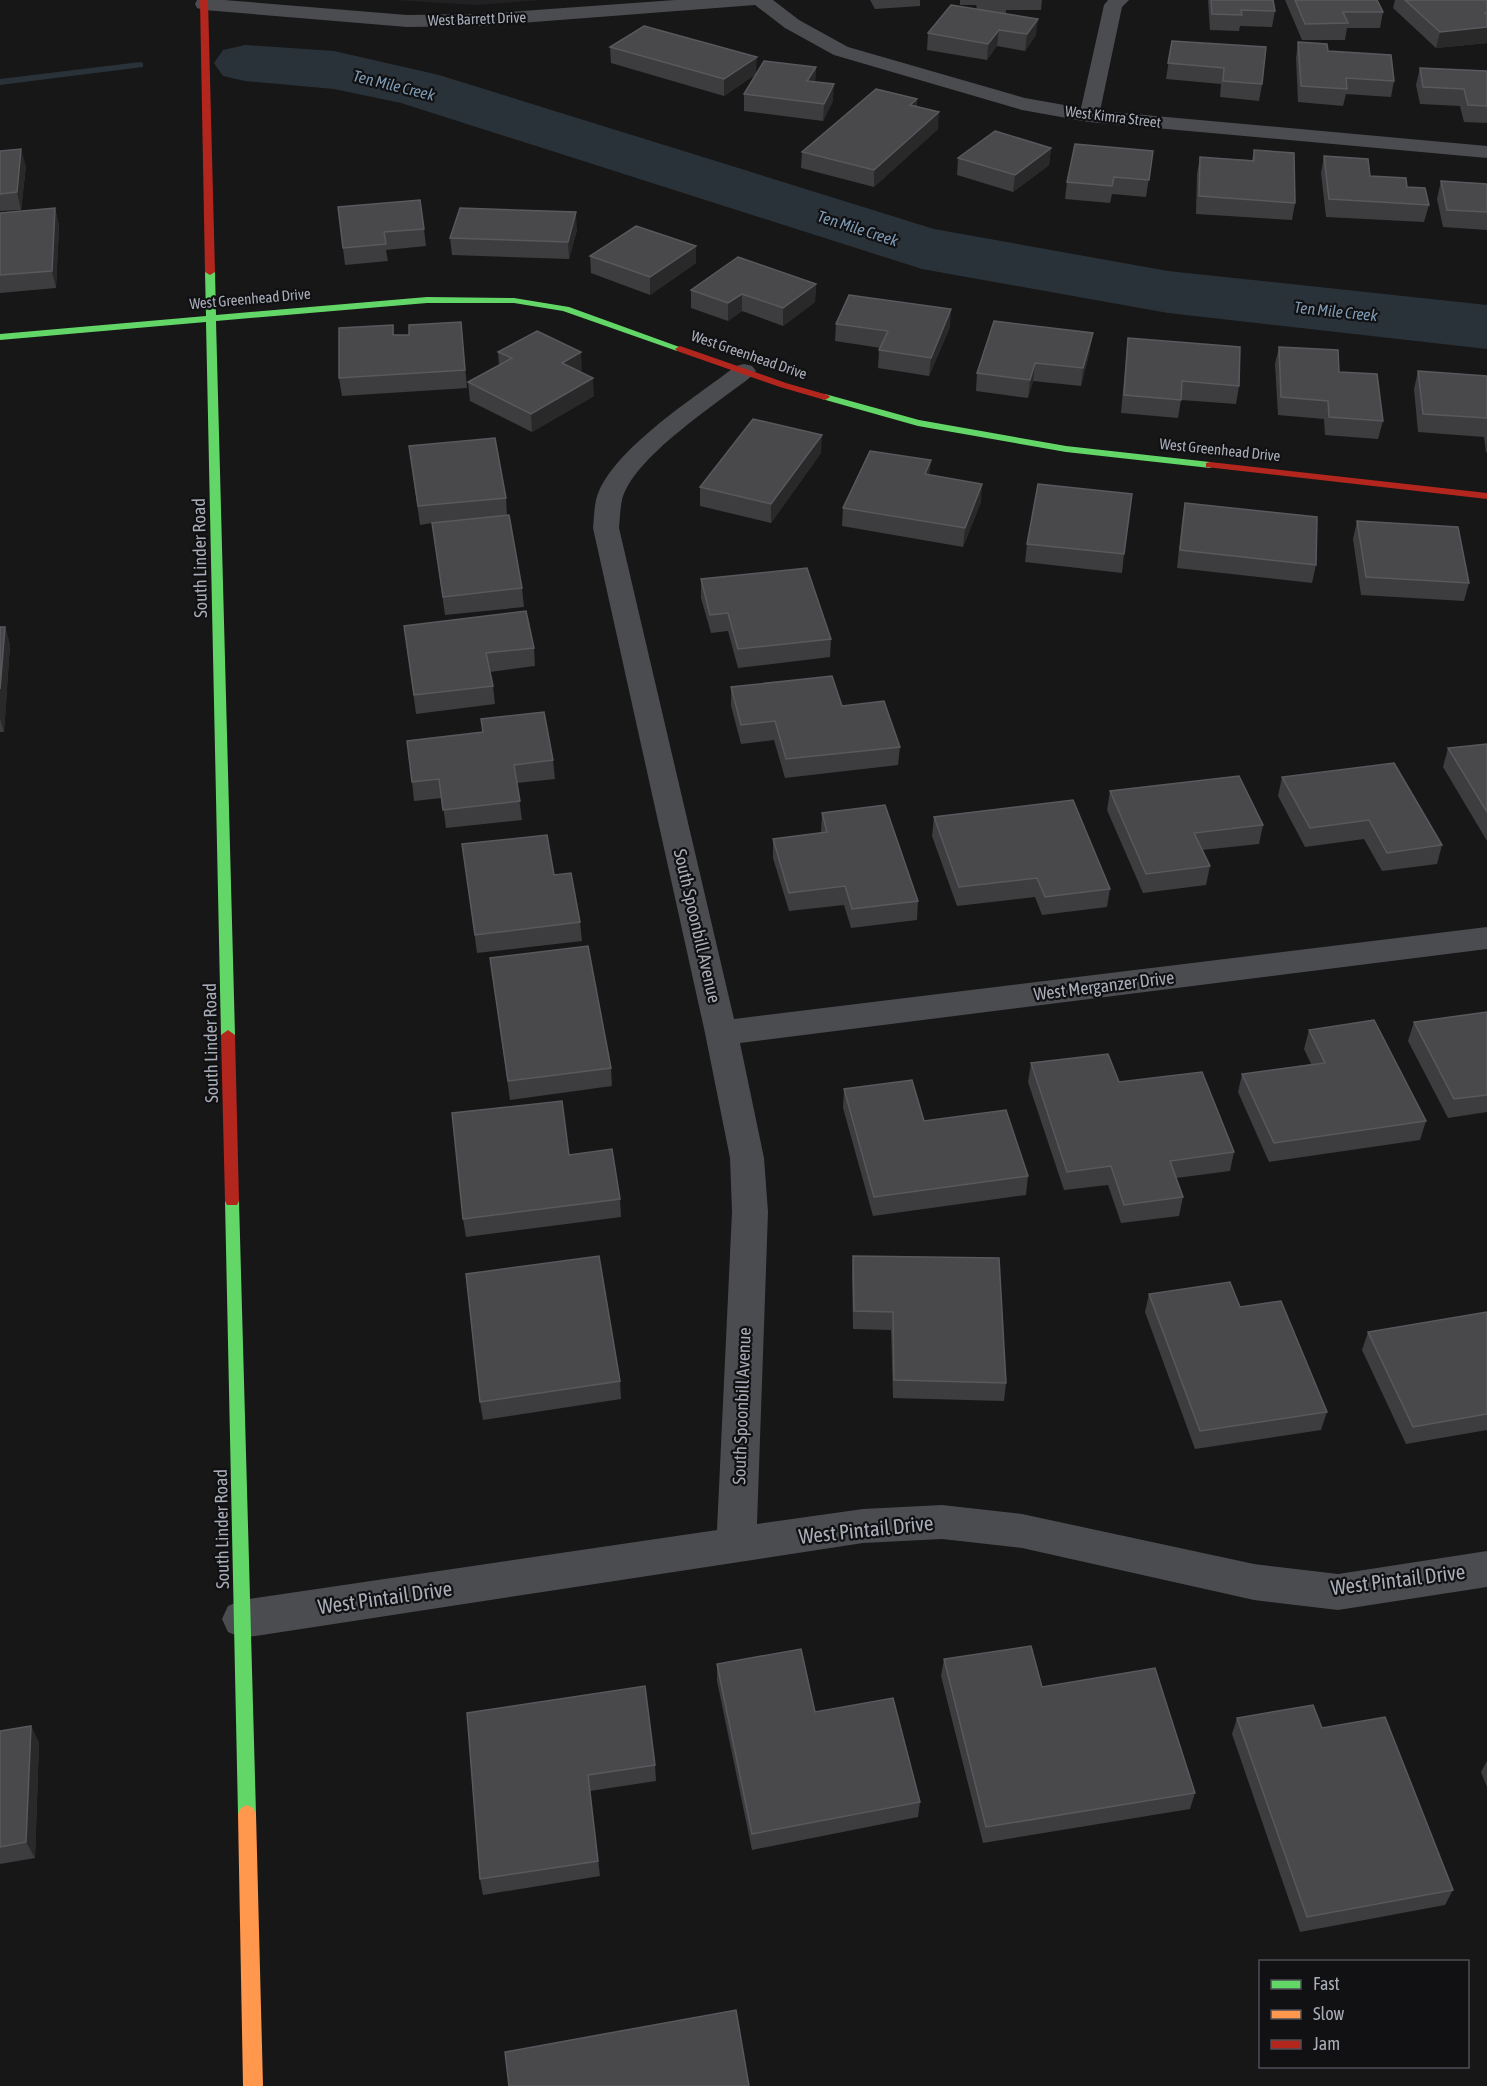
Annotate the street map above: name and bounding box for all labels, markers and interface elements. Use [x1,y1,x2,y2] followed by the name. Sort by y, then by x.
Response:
[427,8,527,29] street label: West Barrett Drive
[351,66,438,104] water label: Ten Mile Creek
[1064,102,1162,131] street label: West Kimra Street
[815,206,902,250] water label: Ten Mile Creek
[189,285,311,312] street label: West Greenhead Drive
[1293,298,1380,324] water label: Ten Mile Creek
[689,327,810,382] street label: West Greenhead Drive
[1159,435,1282,464] street label: West Greenhead Drive
[188,498,211,618] street label: South Linder Road
[670,847,725,1005] street label: South Spoonbill Avenue
[1033,966,1175,1005] street label: West Merganzer Drive
[199,983,222,1103] street label: South Linder Road
[728,1327,755,1485] street label: South Spoonbill Avenue
[210,1469,233,1589] street label: South Linder Road
[797,1510,934,1548] street label: West Pintail Drive
[1329,1559,1466,1599] street label: West Pintail Drive
[316,1576,453,1618] street label: West Pintail Drive
[1259,1960,1469,2068] legend
[1313,1973,1340,1994] text: Fast
[1313,2003,1344,2024] text: Slow
[1313,2033,1340,2054] text: Jam

